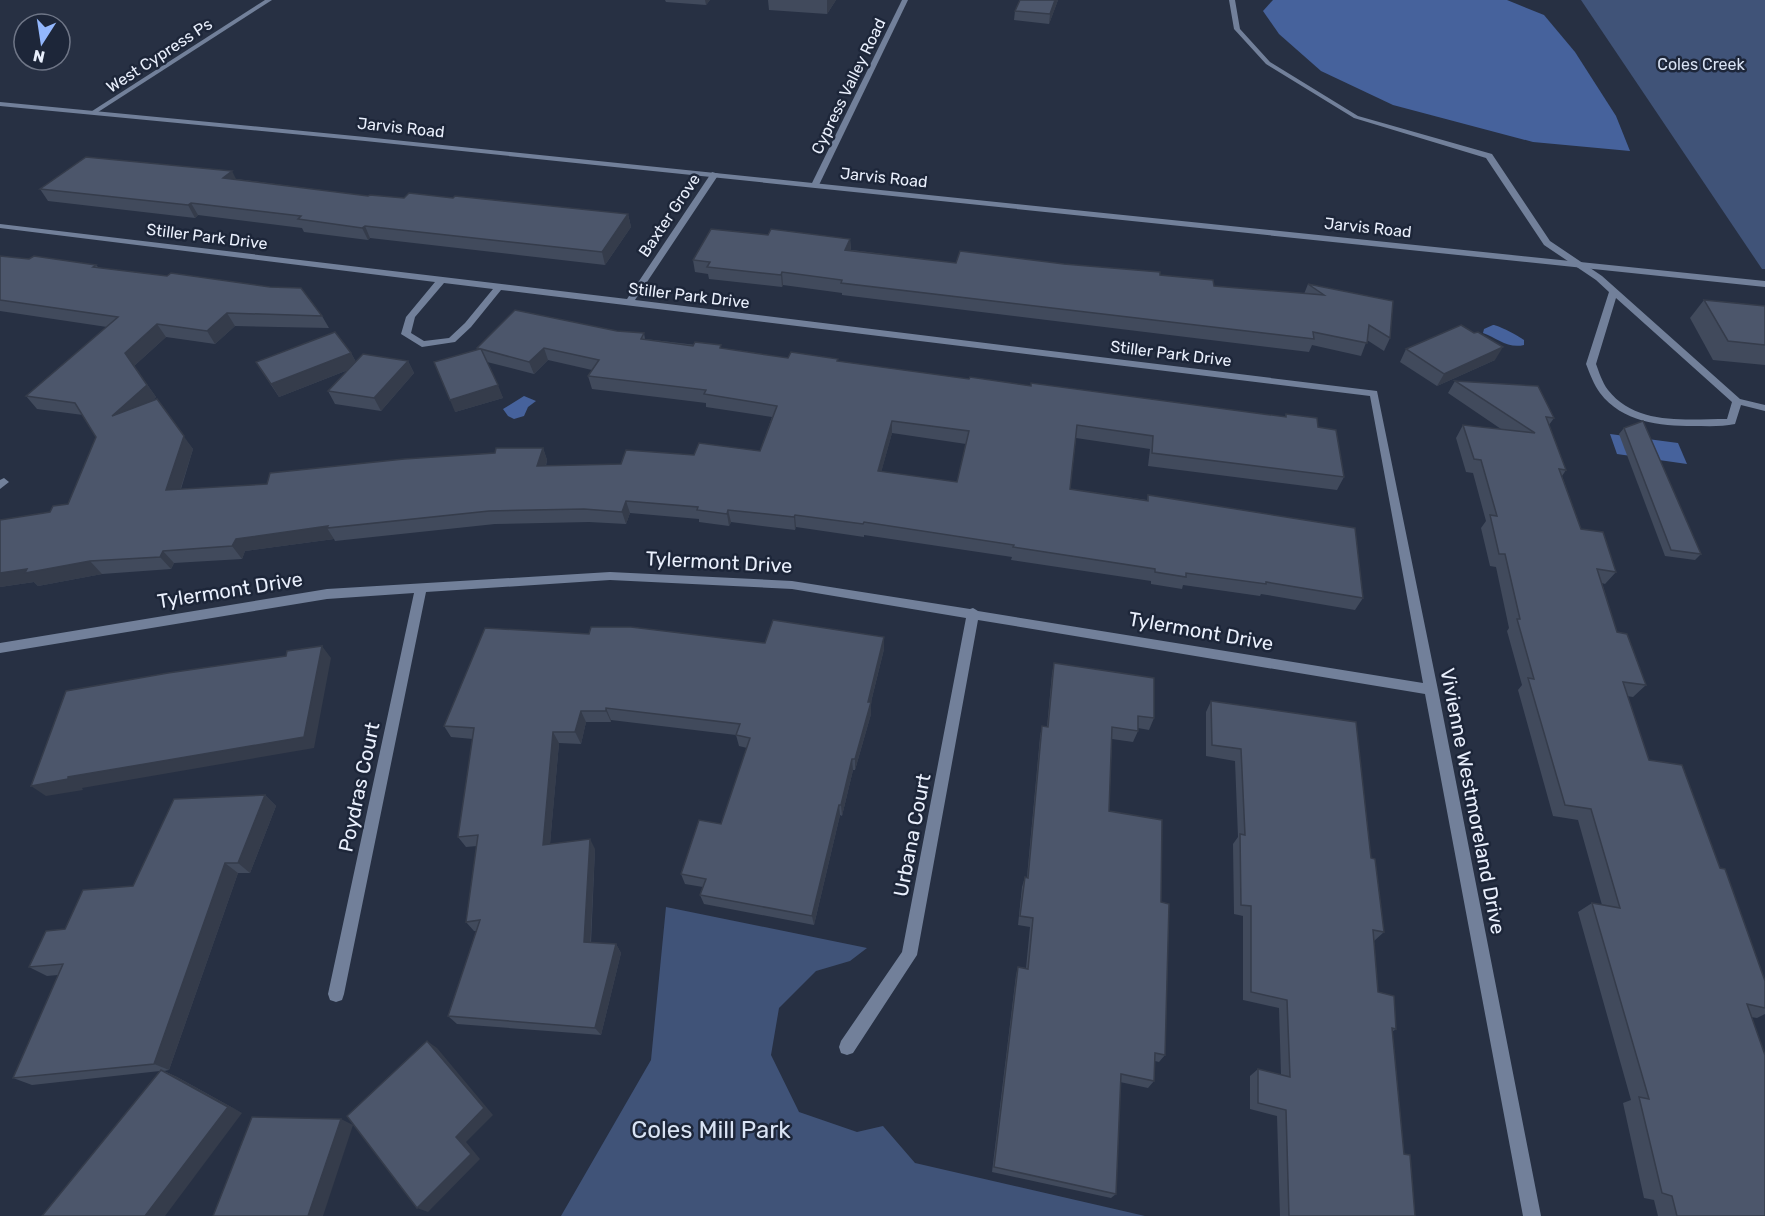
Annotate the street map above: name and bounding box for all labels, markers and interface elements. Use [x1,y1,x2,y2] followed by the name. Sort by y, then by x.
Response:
[12,12,72,72] north arrow
[103,14,216,97] street label: West Cypress Ps
[807,15,890,157] street label: Cypress Valley Road
[31,46,47,67] text: N
[1657,55,1746,74] park label: Coles Creek
[356,113,446,142] street label: Jarvis Road
[839,163,929,192] street label: Jarvis Road
[635,170,704,260] street label: Baxter Grove
[1323,213,1413,242] street label: Jarvis Road
[145,220,269,253] street label: Stiller Park Drive
[627,279,751,312] street label: Stiller Park Drive
[1109,337,1233,370] street label: Stiller Park Drive
[645,546,793,578] street label: Tylermont Drive
[156,567,304,613] street label: Tylermont Drive
[1127,606,1275,656] street label: Tylermont Drive
[1435,666,1511,936] street label: Vivienne Westmoreland Drive
[334,720,385,854] street label: Poydras Court
[888,771,936,899] street label: Urbana Court
[631,1116,791,1144] park label: Coles Mill Park

